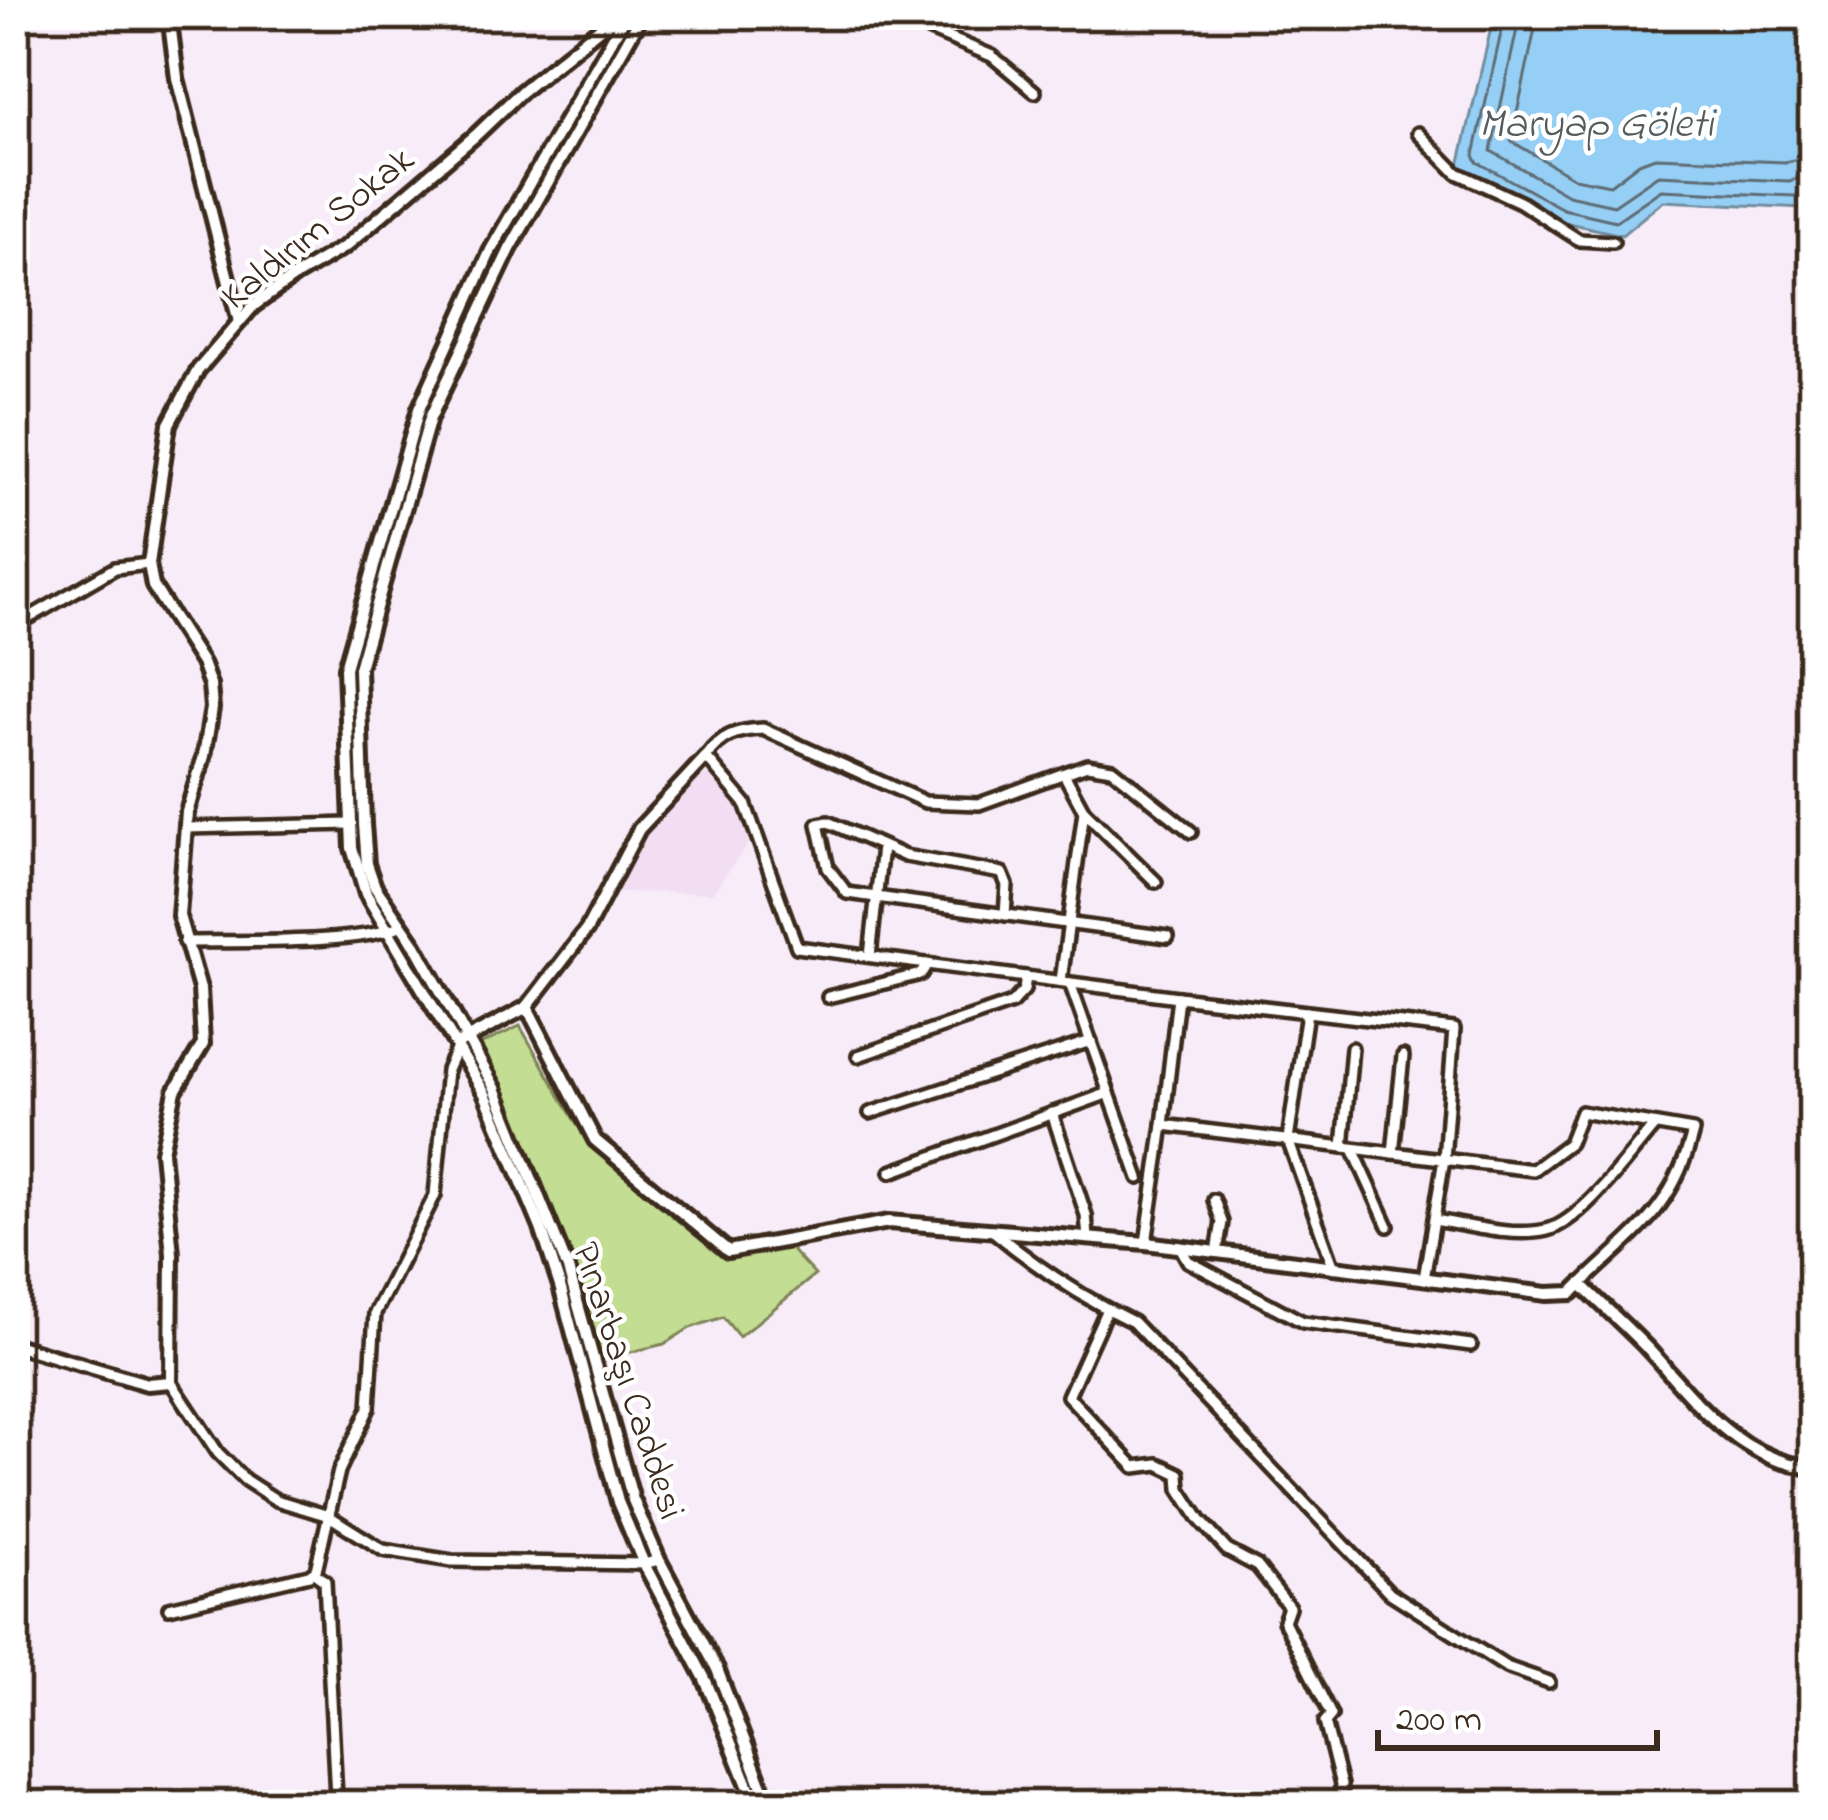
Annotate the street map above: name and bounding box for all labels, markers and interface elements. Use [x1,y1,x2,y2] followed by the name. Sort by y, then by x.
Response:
[1478,95,1717,156] water label: Maryap Göleti
[210,133,428,325] street label: Kaldırım Sokak
[555,1235,698,1527] street label: Pınarbaşı Caddesi
[1378,1676,1657,1750] scale bar
[1396,1695,1482,1748] text: 200 m

